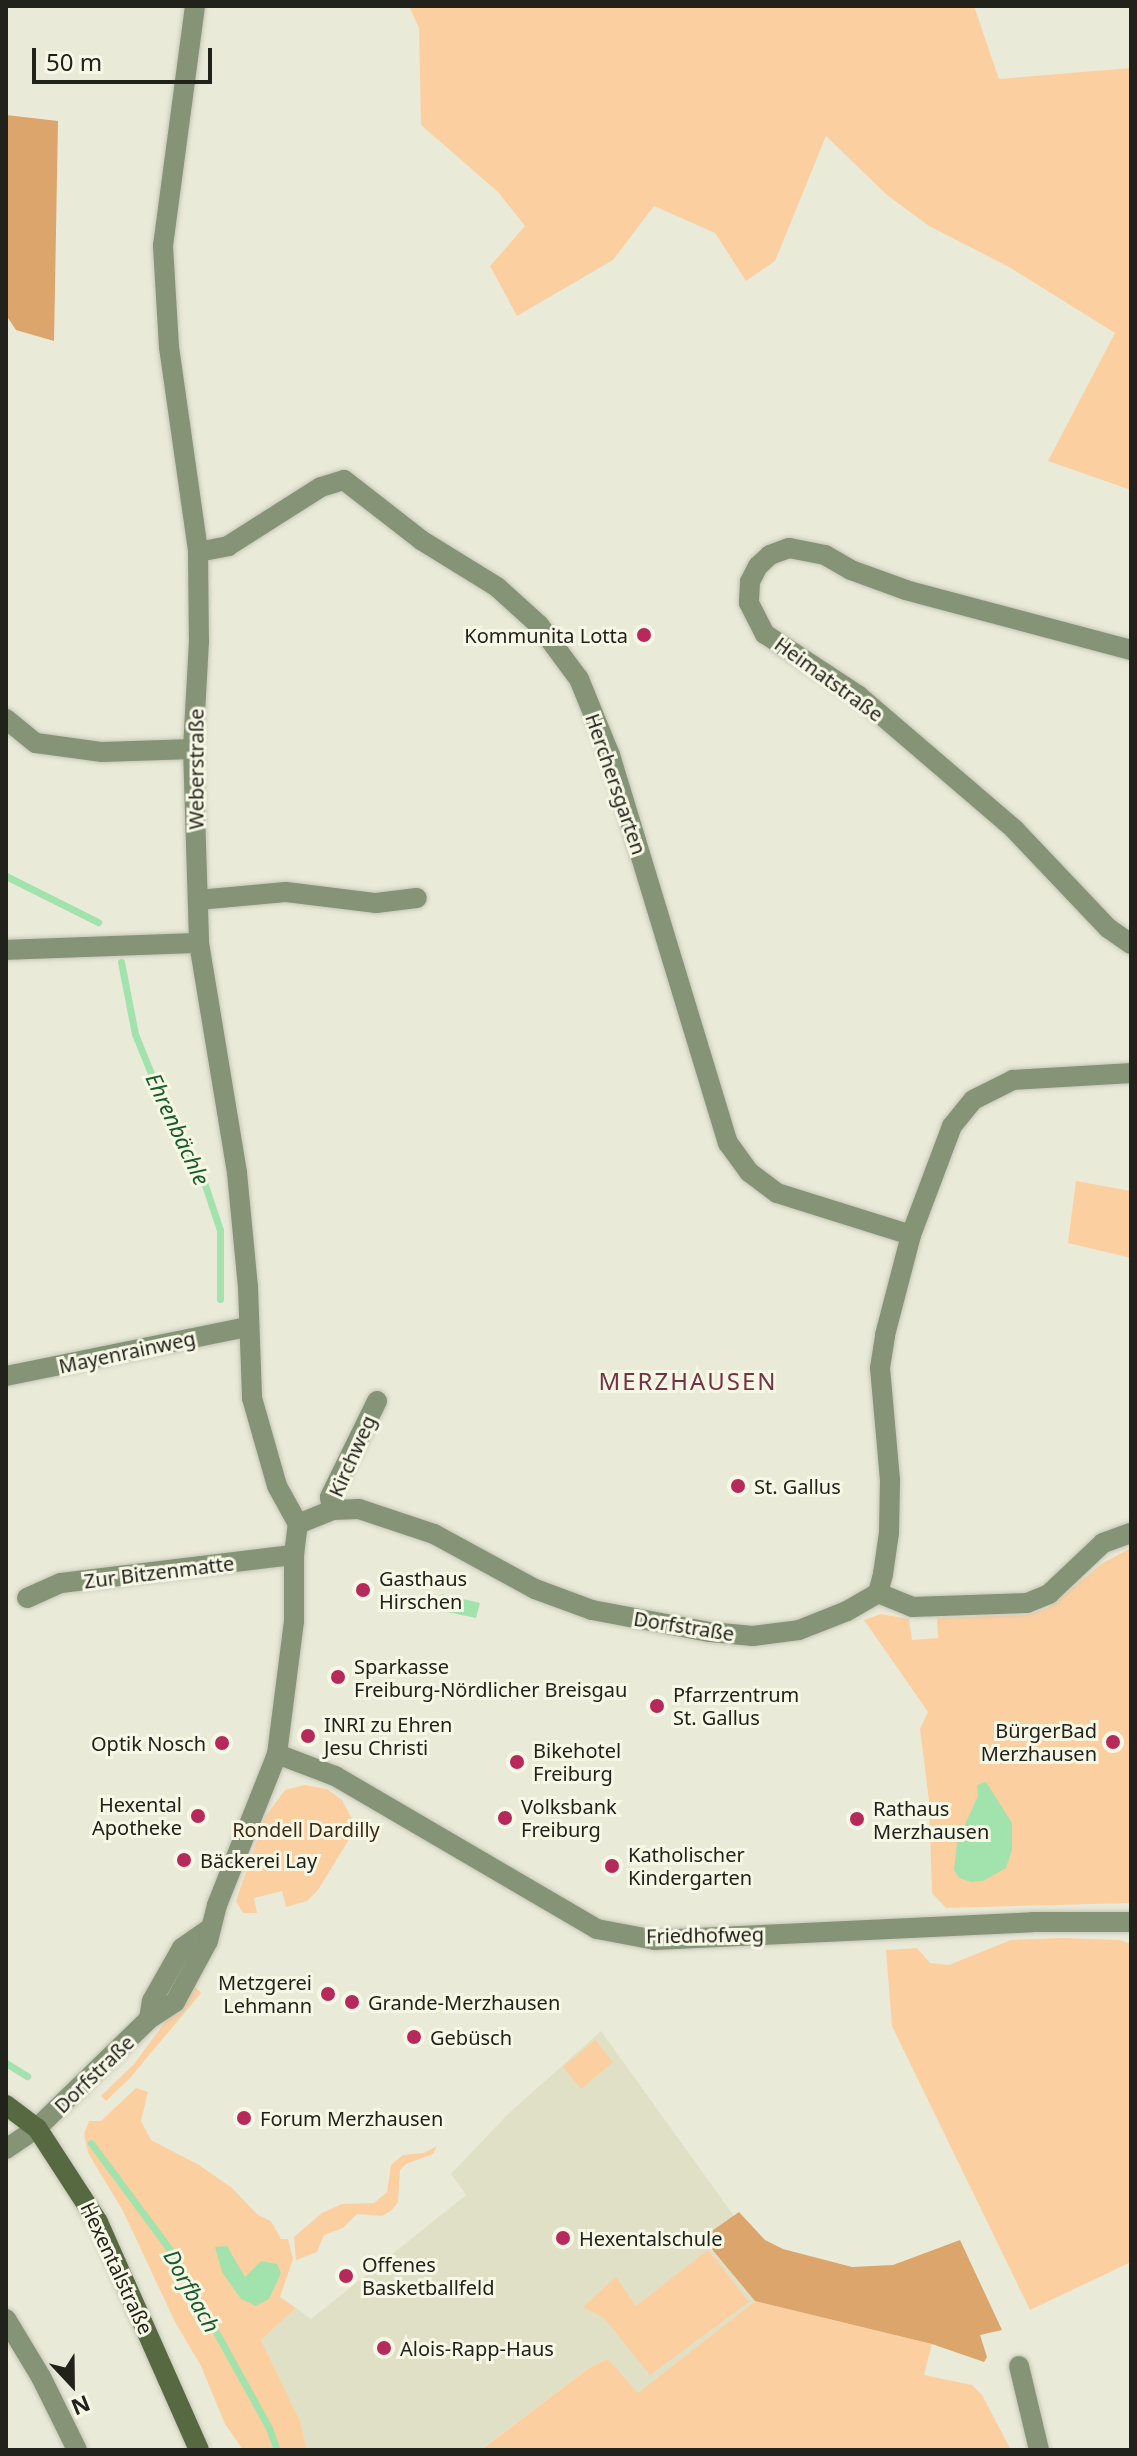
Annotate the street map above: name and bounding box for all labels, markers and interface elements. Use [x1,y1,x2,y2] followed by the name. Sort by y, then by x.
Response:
[36,32,216,82] scale bar
[46,45,102,78] text: 50 m
[464,623,628,647] place label: Kommunita Lotta
[635,626,653,644] marker: Kommunita Lotta
[770,632,888,726] street label: Heimatstraße
[184,708,208,830] street label: Weberstraße
[581,710,651,858] street label: Herchersgarten
[141,1069,215,1189] water label: Ehrenbächle
[56,1326,198,1378] street label: Mayenrainweg
[598,1367,778,1395] district label: MERZHAUSEN
[323,1412,381,1500] street label: Kirchweg
[754,1474,841,1498] place label: St. Gallus
[729,1477,747,1495] marker: St. Gallus
[82,1551,236,1593] street label: Zur Bitzenmatte
[379,1566,467,1613] place label: Gasthaus Hirschen
[354,1581,372,1599] marker: Gasthaus Hirschen
[632,1606,736,1646] street label: Dorfstraße
[354,1654,627,1701] place label: Sparkasse Freiburg-Nördlicher Breisgau
[329,1668,347,1686] marker: Sparkasse Freiburg-Nördlicher Breisgau
[673,1682,799,1729] place label: Pfarrzentrum St. Gallus
[648,1697,666,1715] marker: Pfarrzentrum St. Gallus
[324,1712,452,1759] place label: INRI zu Ehren Jesu Christi
[981,1718,1097,1765] place label: BürgerBad Merzhausen
[299,1727,317,1745] marker: INRI zu Ehren Jesu Christi
[91,1731,206,1755] place label: Optik Nosch
[1104,1733,1122,1751] marker: BürgerBad Merzhausen
[213,1734,231,1752] marker: Optik Nosch
[533,1738,621,1785] place label: Bikehotel Freiburg
[508,1753,526,1771] marker: Bikehotel Freiburg
[92,1792,182,1839] place label: Hexental Apotheke
[521,1794,617,1841] place label: Volksbank Freiburg
[873,1796,989,1843] place label: Rathaus Merzhausen
[189,1807,207,1825] marker: Hexental Apotheke
[496,1809,514,1827] marker: Volksbank Freiburg
[848,1810,866,1828] marker: Rathaus Merzhausen
[232,1817,380,1841] park label: Rondell Dardilly
[628,1842,752,1889] place label: Katholischer Kindergarten
[200,1848,317,1872] place label: Bäckerei Lay
[175,1851,193,1869] marker: Bäckerei Lay
[603,1857,621,1875] marker: Katholischer Kindergarten
[646,1922,764,1948] street label: Friedhofweg
[218,1970,312,2017] place label: Metzgerei Lehmann
[319,1985,337,2003] marker: Metzgerei Lehmann
[368,1990,560,2014] place label: Grande-Merzhausen
[343,1993,361,2011] marker: Grande-Merzhausen
[430,2025,512,2049] place label: Gebüsch
[405,2028,423,2046] marker: Gebüsch
[49,2030,139,2118] street label: Dorfstraße
[260,2106,443,2130] place label: Forum Merzhausen
[235,2109,253,2127] marker: Forum Merzhausen
[76,2198,158,2338] street label: Hexentalstraße
[579,2226,722,2250] place label: Hexentalschule
[554,2229,572,2247] marker: Hexentalschule
[158,2245,226,2337] water label: Dorfbach
[362,2252,494,2299] place label: Offenes Basketballfeld
[337,2267,355,2285] marker: Offenes Basketballfeld
[400,2336,554,2360] place label: Alois-Rapp-Haus
[375,2339,393,2357] marker: Alois-Rapp-Haus
[32,2344,112,2424] north arrow
[67,2389,95,2424] text: N

